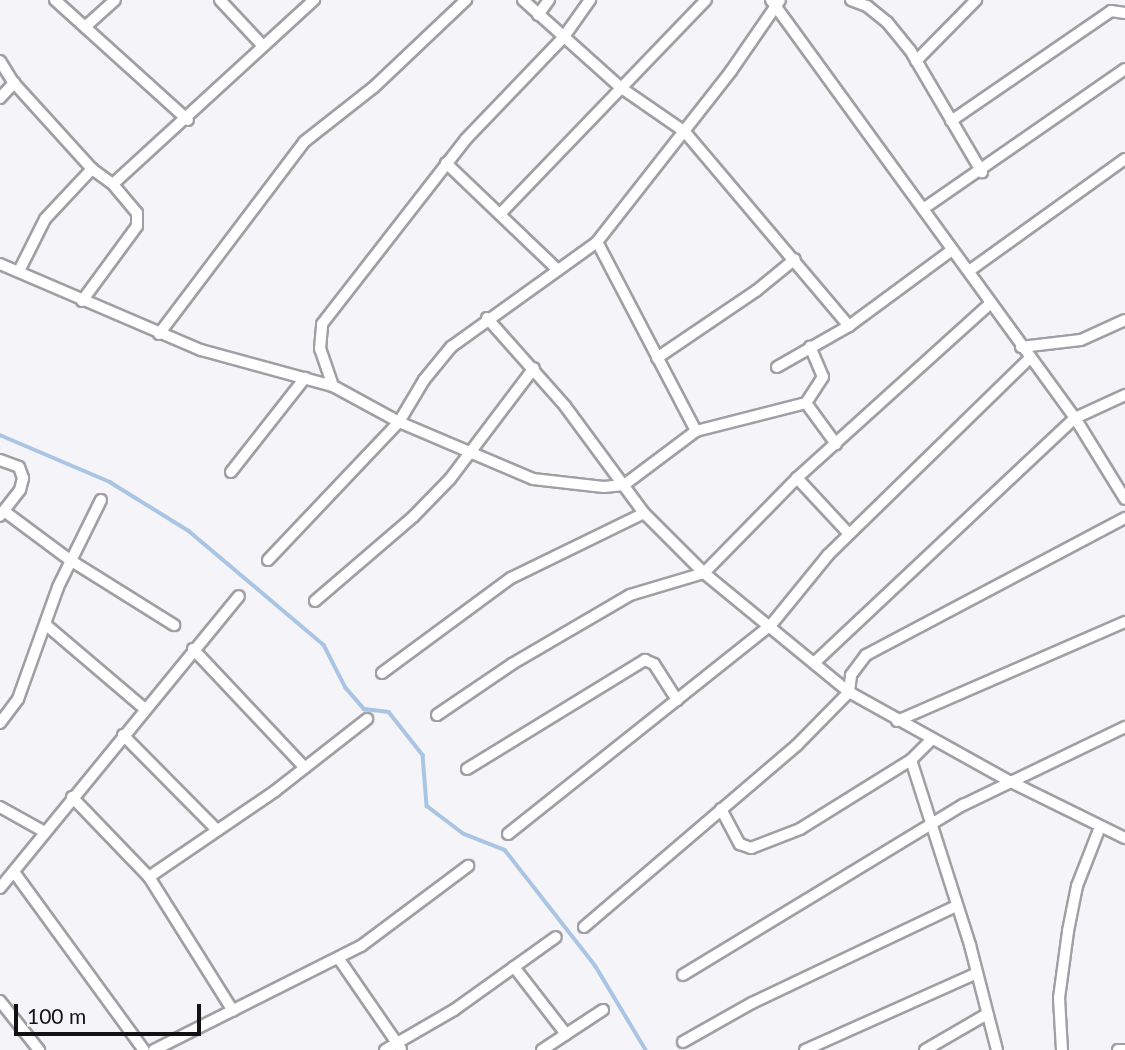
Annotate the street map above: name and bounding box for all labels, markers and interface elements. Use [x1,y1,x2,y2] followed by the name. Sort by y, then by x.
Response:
[18,990,205,1034] scale bar
[27,1003,86,1028] text: 100 m

